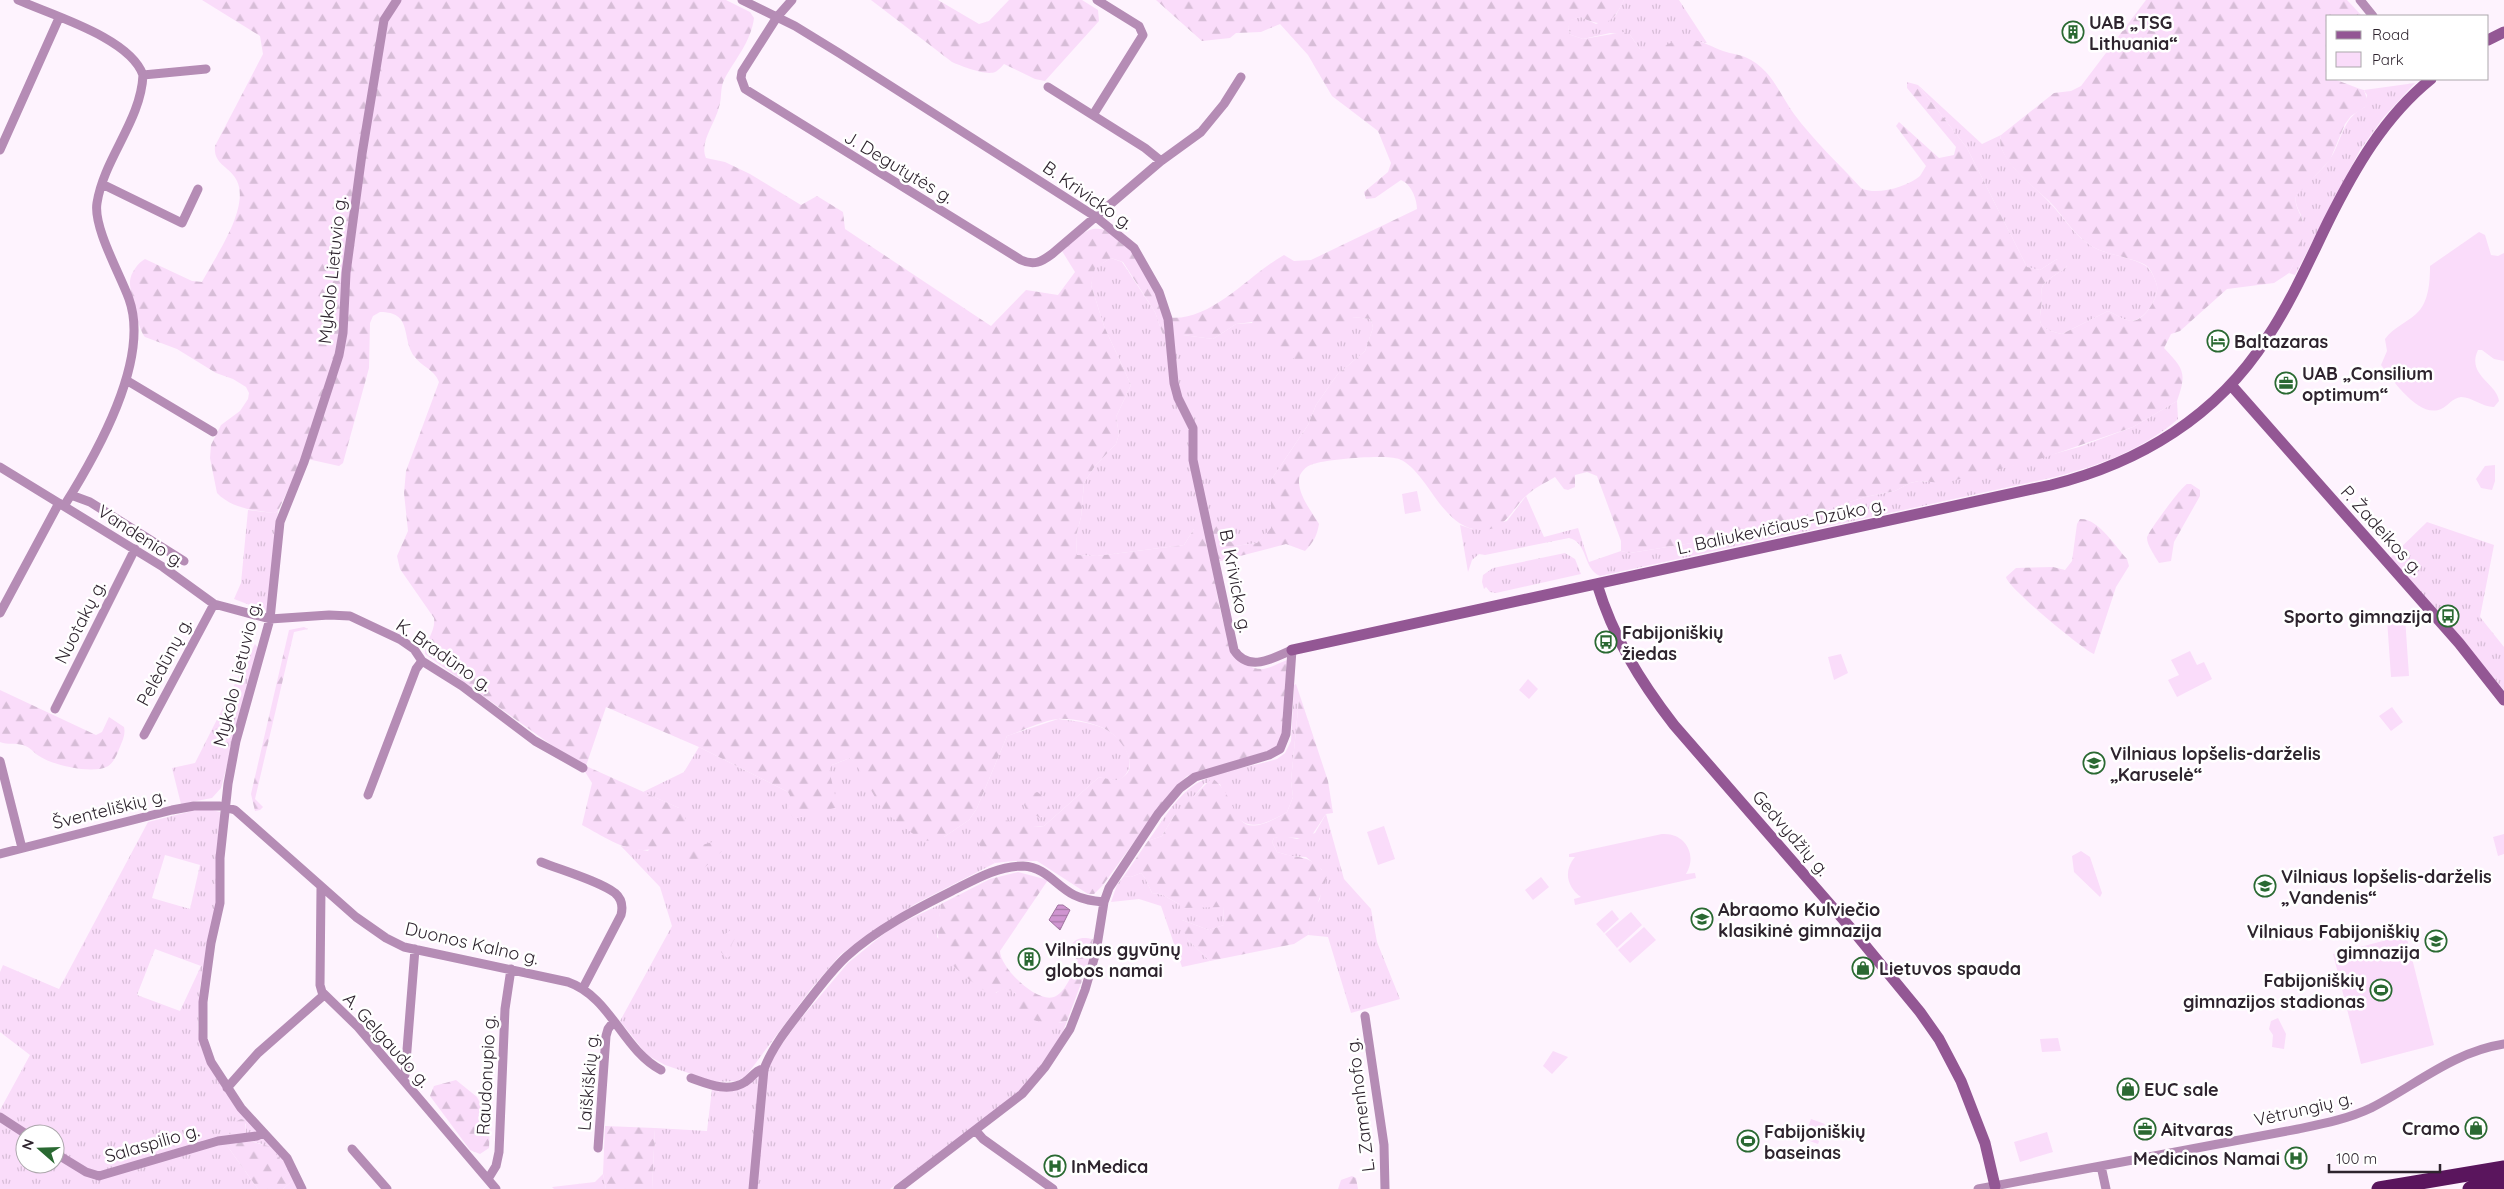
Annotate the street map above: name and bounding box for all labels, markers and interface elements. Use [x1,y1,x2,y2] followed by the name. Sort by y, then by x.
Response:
[2089,11,2178,55] place label: UAB „TSG Lithuania“
[2326,15,2489,80] legend
[2061,20,2085,44] building icon: UAB „TSG Lithuania“
[2372,25,2409,44] text: Road
[2372,50,2404,69] text: Park
[840,125,958,209] street label: J. Degutytės g.
[1038,155,1138,235] street label: B. Krivicko g.
[313,195,351,345] street label: Mykolo Lietuvio g.
[2206,329,2230,353] hotel icon: Baltazaras
[2234,330,2328,353] place label: Baltazaras
[2302,362,2433,406] place label: UAB „Consilium optimum“
[2274,371,2298,395] office icon: UAB „Consilium optimum“
[2336,481,2428,579] street label: P. Žadeikos g.
[1675,493,1887,559] street label: L. Baliukevičiaus-Dzūko g.
[93,499,189,573] street label: Vandenio g.
[1215,527,1257,635] street label: B. Krivicko g.
[49,576,111,668] street label: Nuotakų g.
[208,599,266,749] street label: Mykolo Lietuvio g.
[2436,604,2460,628] bus stop icon: Sporto gimnazija
[2284,605,2432,628] place label: Sporto gimnazija
[131,614,197,710] street label: Pelėdūnų g.
[392,614,496,696] street label: K. Bradūno g.
[1622,621,1724,665] place label: Fabijoniškių žiedas
[1594,630,1618,654] bus stop icon: Fabijoniškių žiedas
[2110,742,2321,786] place label: Vilniaus lopšelis-darželis „Karuselė“
[2082,751,2106,775] school or university icon: Vilniaus lopšelis-darželis „Karuselė“
[50,784,168,834] street label: Šventeliškių g.
[1747,785,1835,881] street label: Gedvydžių g.
[2281,865,2492,909] place label: Vilniaus lopšelis-darželis „Vandenis“
[2253,874,2277,898] school or university icon: Vilniaus lopšelis-darželis „Vandenis“
[1718,898,1882,942] place label: Abraomo Kulviečio klasikinė gimnazija
[1690,907,1714,931] school or university icon: Abraomo Kulviečio klasikinė gimnazija
[403,916,541,970] street label: Duonos Kalno g.
[2247,920,2420,964] place label: Vilniaus Fabijoniškių gimnazija
[2424,929,2448,953] school or university icon: Vilniaus Fabijoniškių gimnazija
[1045,938,1181,982] place label: Vilniaus gyvūnų globos namai
[1017,947,1041,971] building icon: Vilniaus gyvūnų globos namai
[1851,956,1875,980] shop icon: Lietuvos spauda
[1879,957,2021,980] place label: Lietuvos spauda
[2183,969,2365,1013] place label: Fabijoniškių gimnazijos stadionas
[2369,978,2393,1002] sports icon: Fabijoniškių gimnazijos stadionas
[338,988,436,1092] street label: A. Gelgaudo g.
[471,1014,501,1136] street label: Raudonupio g.
[572,1032,604,1132] street label: Laiškiškių g.
[1340,1037,1380,1173] street label: L. Zamenhofo g.
[2116,1077,2140,1101] shop icon: EUC sale
[2144,1078,2219,1101] place label: EUC sale
[2252,1087,2354,1131] street label: Vėtrungių g.
[2464,1116,2488,1140] shop icon: Cramo
[2133,1117,2157,1141] office icon: Aitvaras
[2402,1117,2460,1140] place label: Cramo
[2161,1118,2233,1141] place label: Aitvaras
[102,1119,202,1167] street label: Salaspilio g.
[1764,1120,1866,1164] place label: Fabijoniškių baseinas
[15,1124,65,1174] north arrow
[1736,1129,1760,1153] sports icon: Fabijoniškių baseinas
[18,1137,38,1152] text: N
[2329,1142,2440,1174] scale bar
[2284,1146,2308,1170] hospital icon: Medicinos Namai
[2133,1147,2280,1170] place label: Medicinos Namai
[2336,1149,2377,1168] text: 100 m
[1043,1154,1067,1178] hospital icon: InMedica
[1071,1155,1148,1178] place label: InMedica

